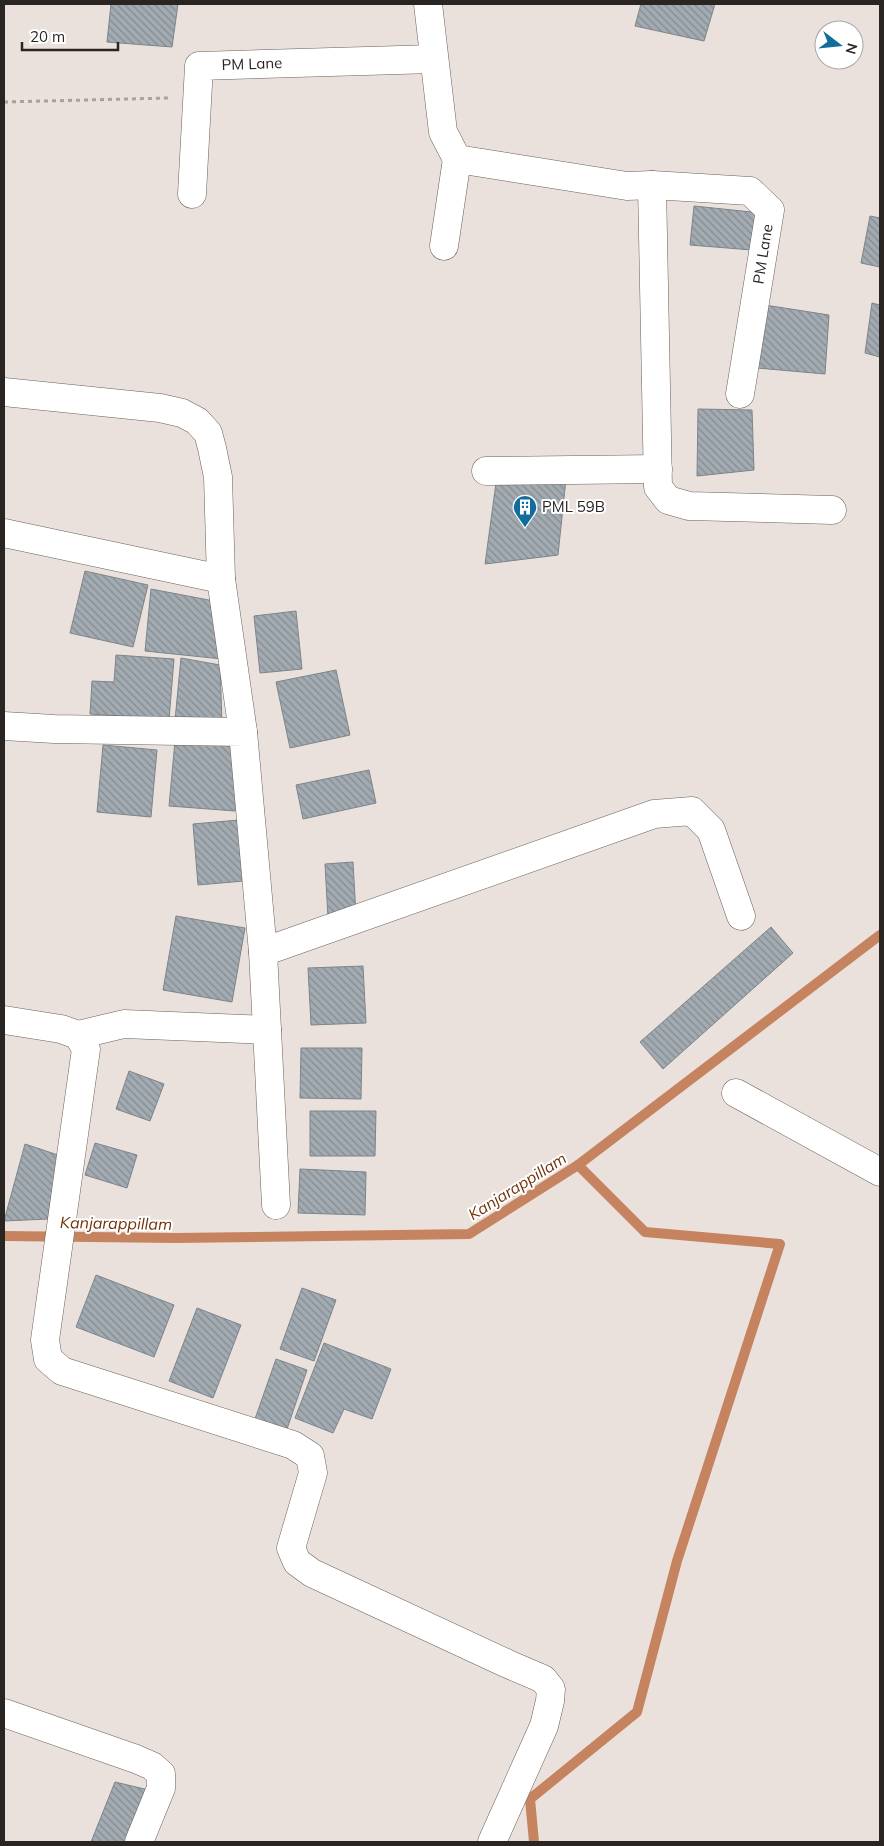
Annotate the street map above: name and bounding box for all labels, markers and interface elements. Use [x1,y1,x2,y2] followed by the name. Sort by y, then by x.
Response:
[22,20,119,52] scale bar
[814,20,864,70] north arrow
[30,27,65,46] text: 20 m
[841,41,862,56] text: N
[221,53,283,74] street label: PM Lane
[748,222,777,285] street label: PM Lane
[512,494,538,528] building icon: PML 59B
[542,497,605,516] place label: PML 59B
[464,1148,570,1224] water label: Kanjarappillam
[60,1212,172,1234] water label: Kanjarappillam

